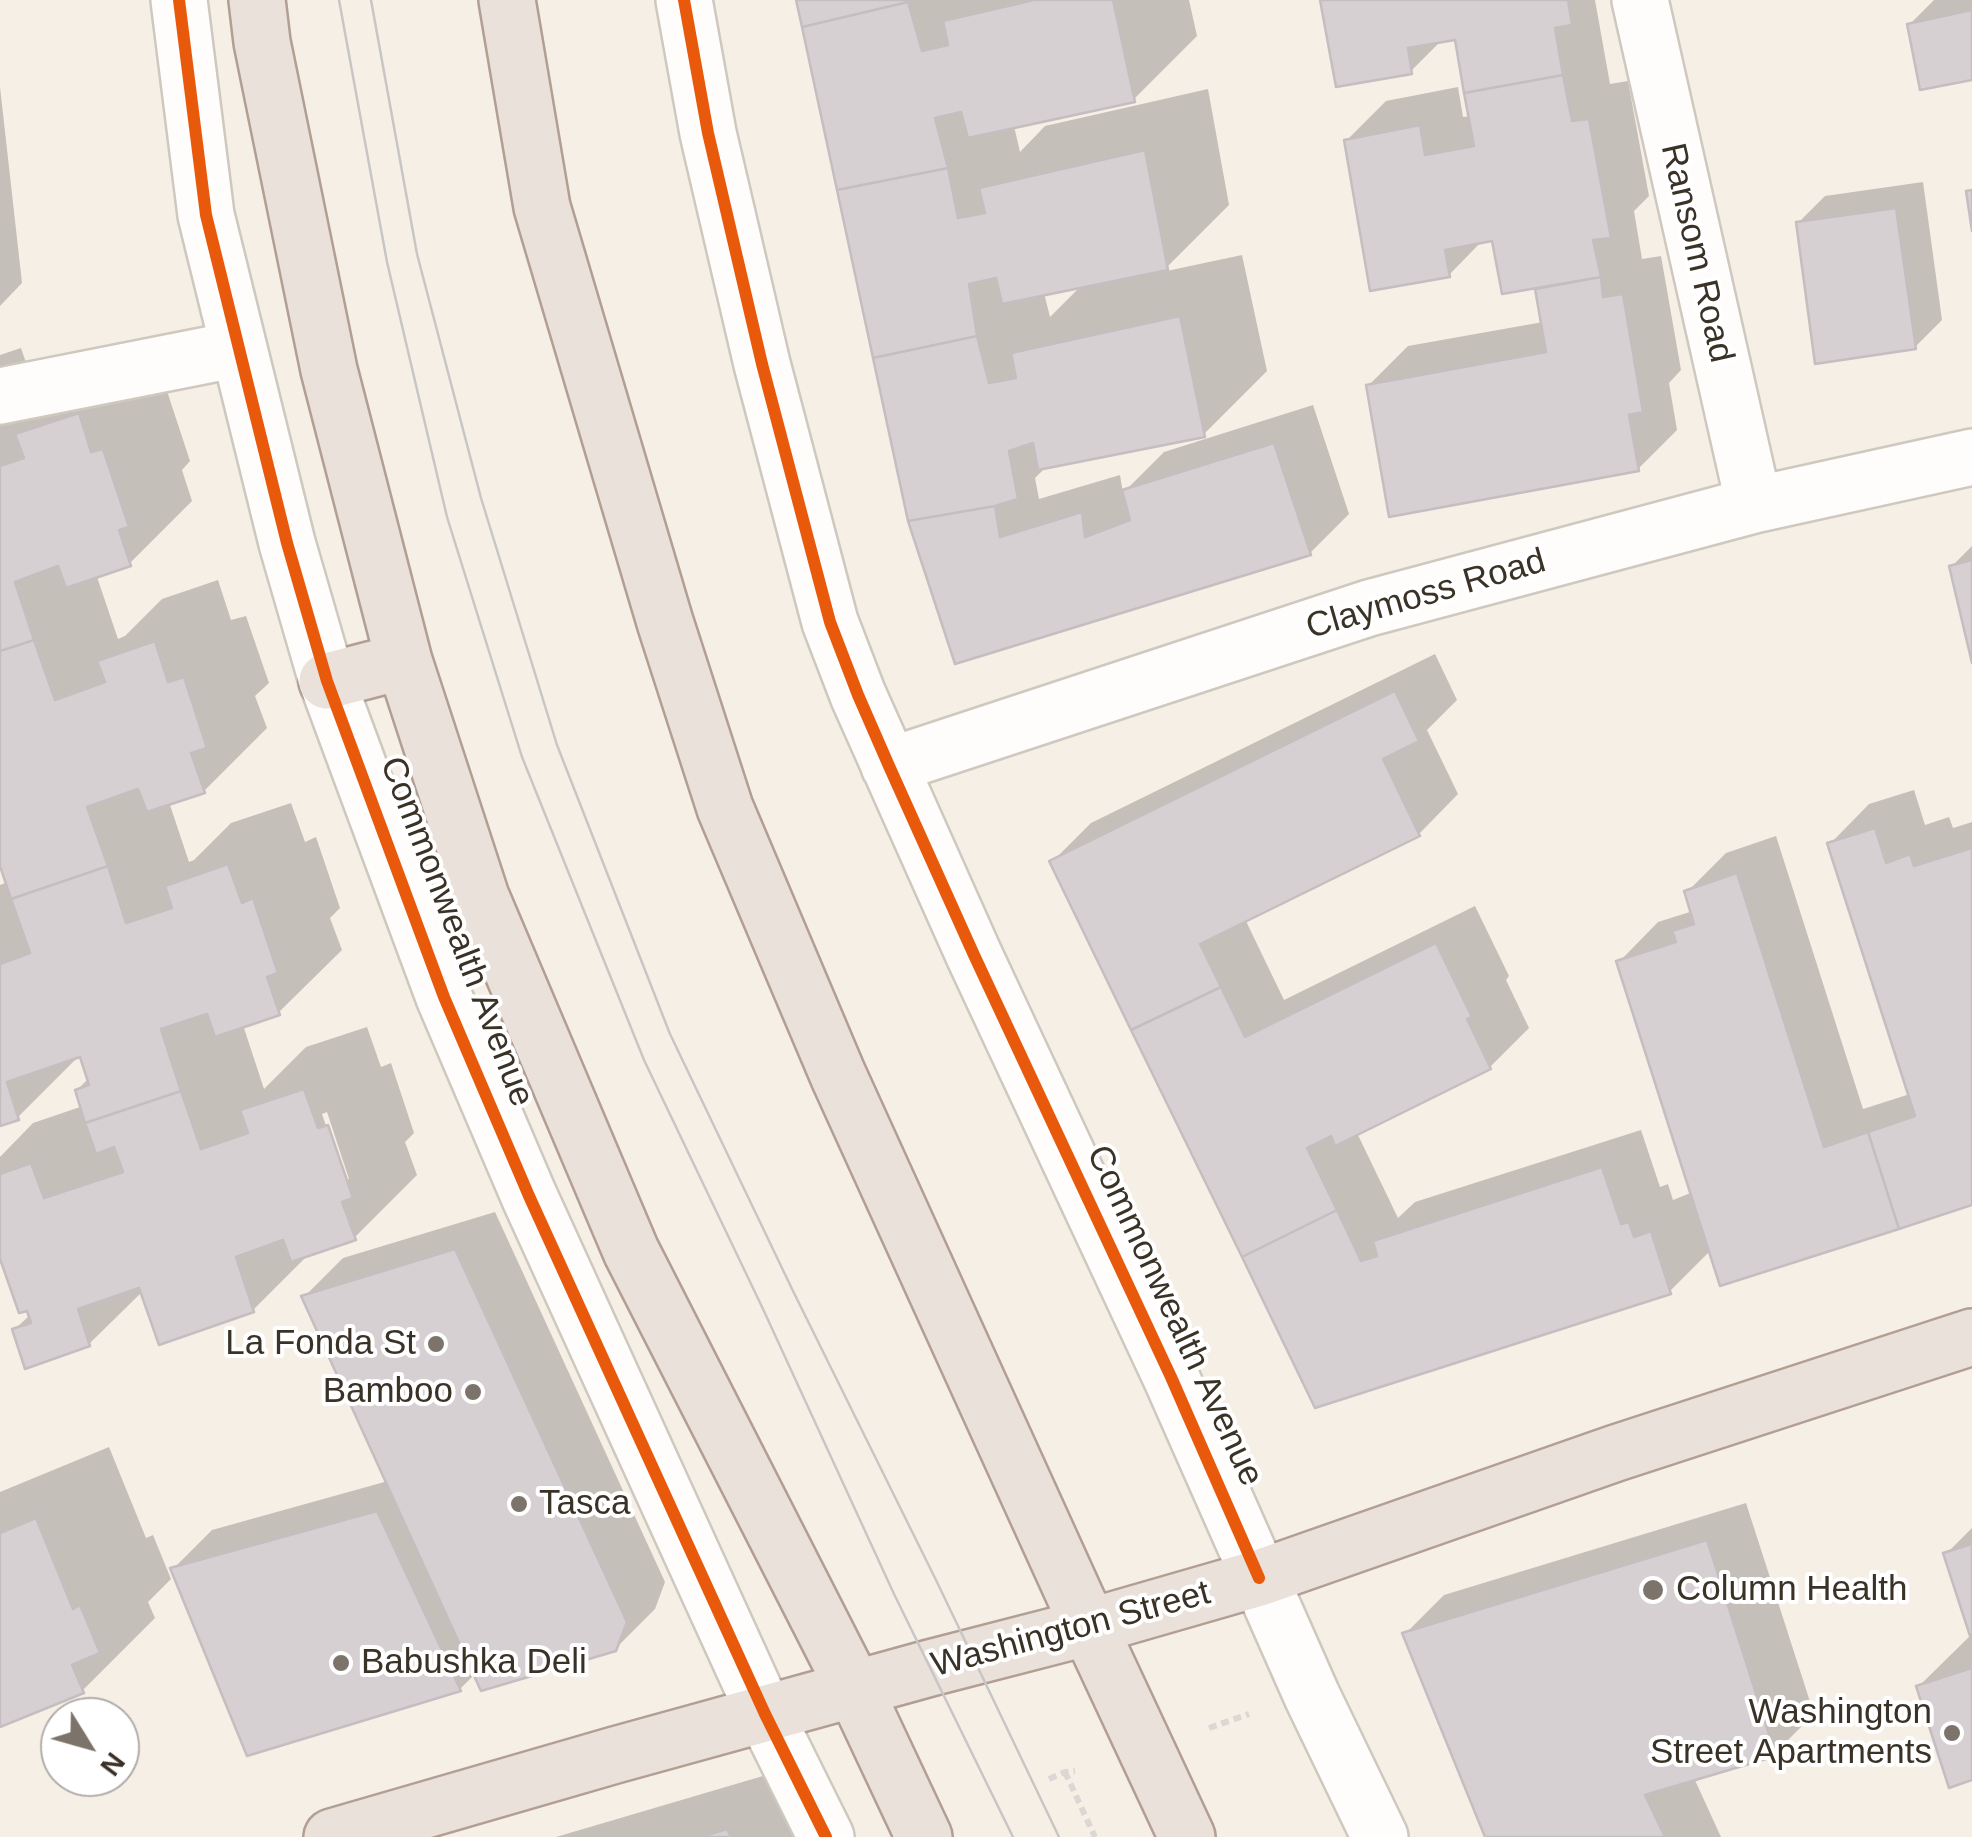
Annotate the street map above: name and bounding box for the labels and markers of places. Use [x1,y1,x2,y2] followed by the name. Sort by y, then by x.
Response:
[225,1323,416,1365] place label: La Fonda St
[425,1333,447,1355] marker: La Fonda St
[323,1371,453,1413] place label: Bamboo
[462,1381,484,1403] marker: Bamboo
[539,1483,630,1525] place label: Tasca
[508,1493,530,1515] marker: Tasca
[1676,1569,1907,1611] place label: Column Health
[1640,1577,1666,1603] marker: Column Health
[361,1642,587,1684] place label: Babushka Deli
[330,1652,352,1674] marker: Babushka Deli
[1650,1692,1932,1774] place label: Washington Street Apartments
[1941,1722,1963,1744] marker: Washington Street Apartments

